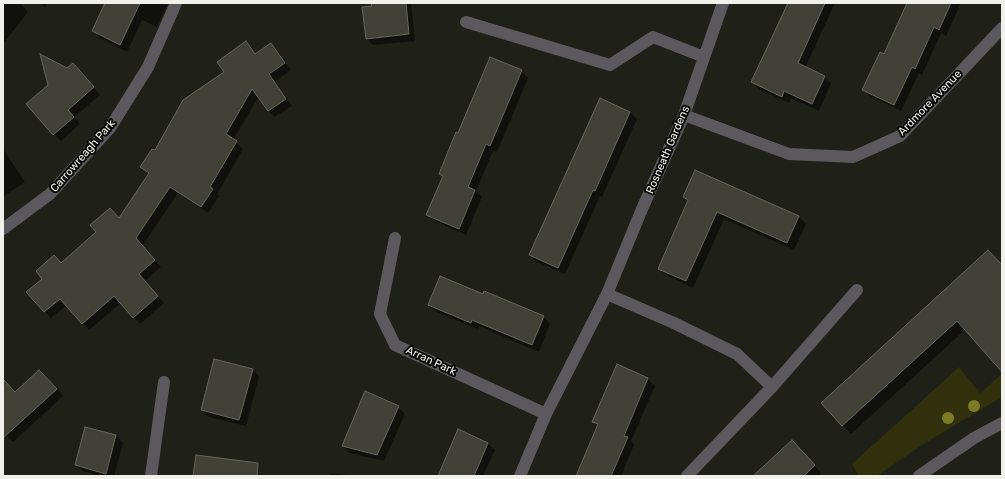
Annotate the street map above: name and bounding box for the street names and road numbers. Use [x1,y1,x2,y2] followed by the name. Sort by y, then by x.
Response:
[896,68,964,138] street label: Ardmore Avenue
[644,104,692,196] street label: Rosneath Gardens
[48,117,118,195] street label: Carrowreagh Park
[404,344,458,378] street label: Arran Park

